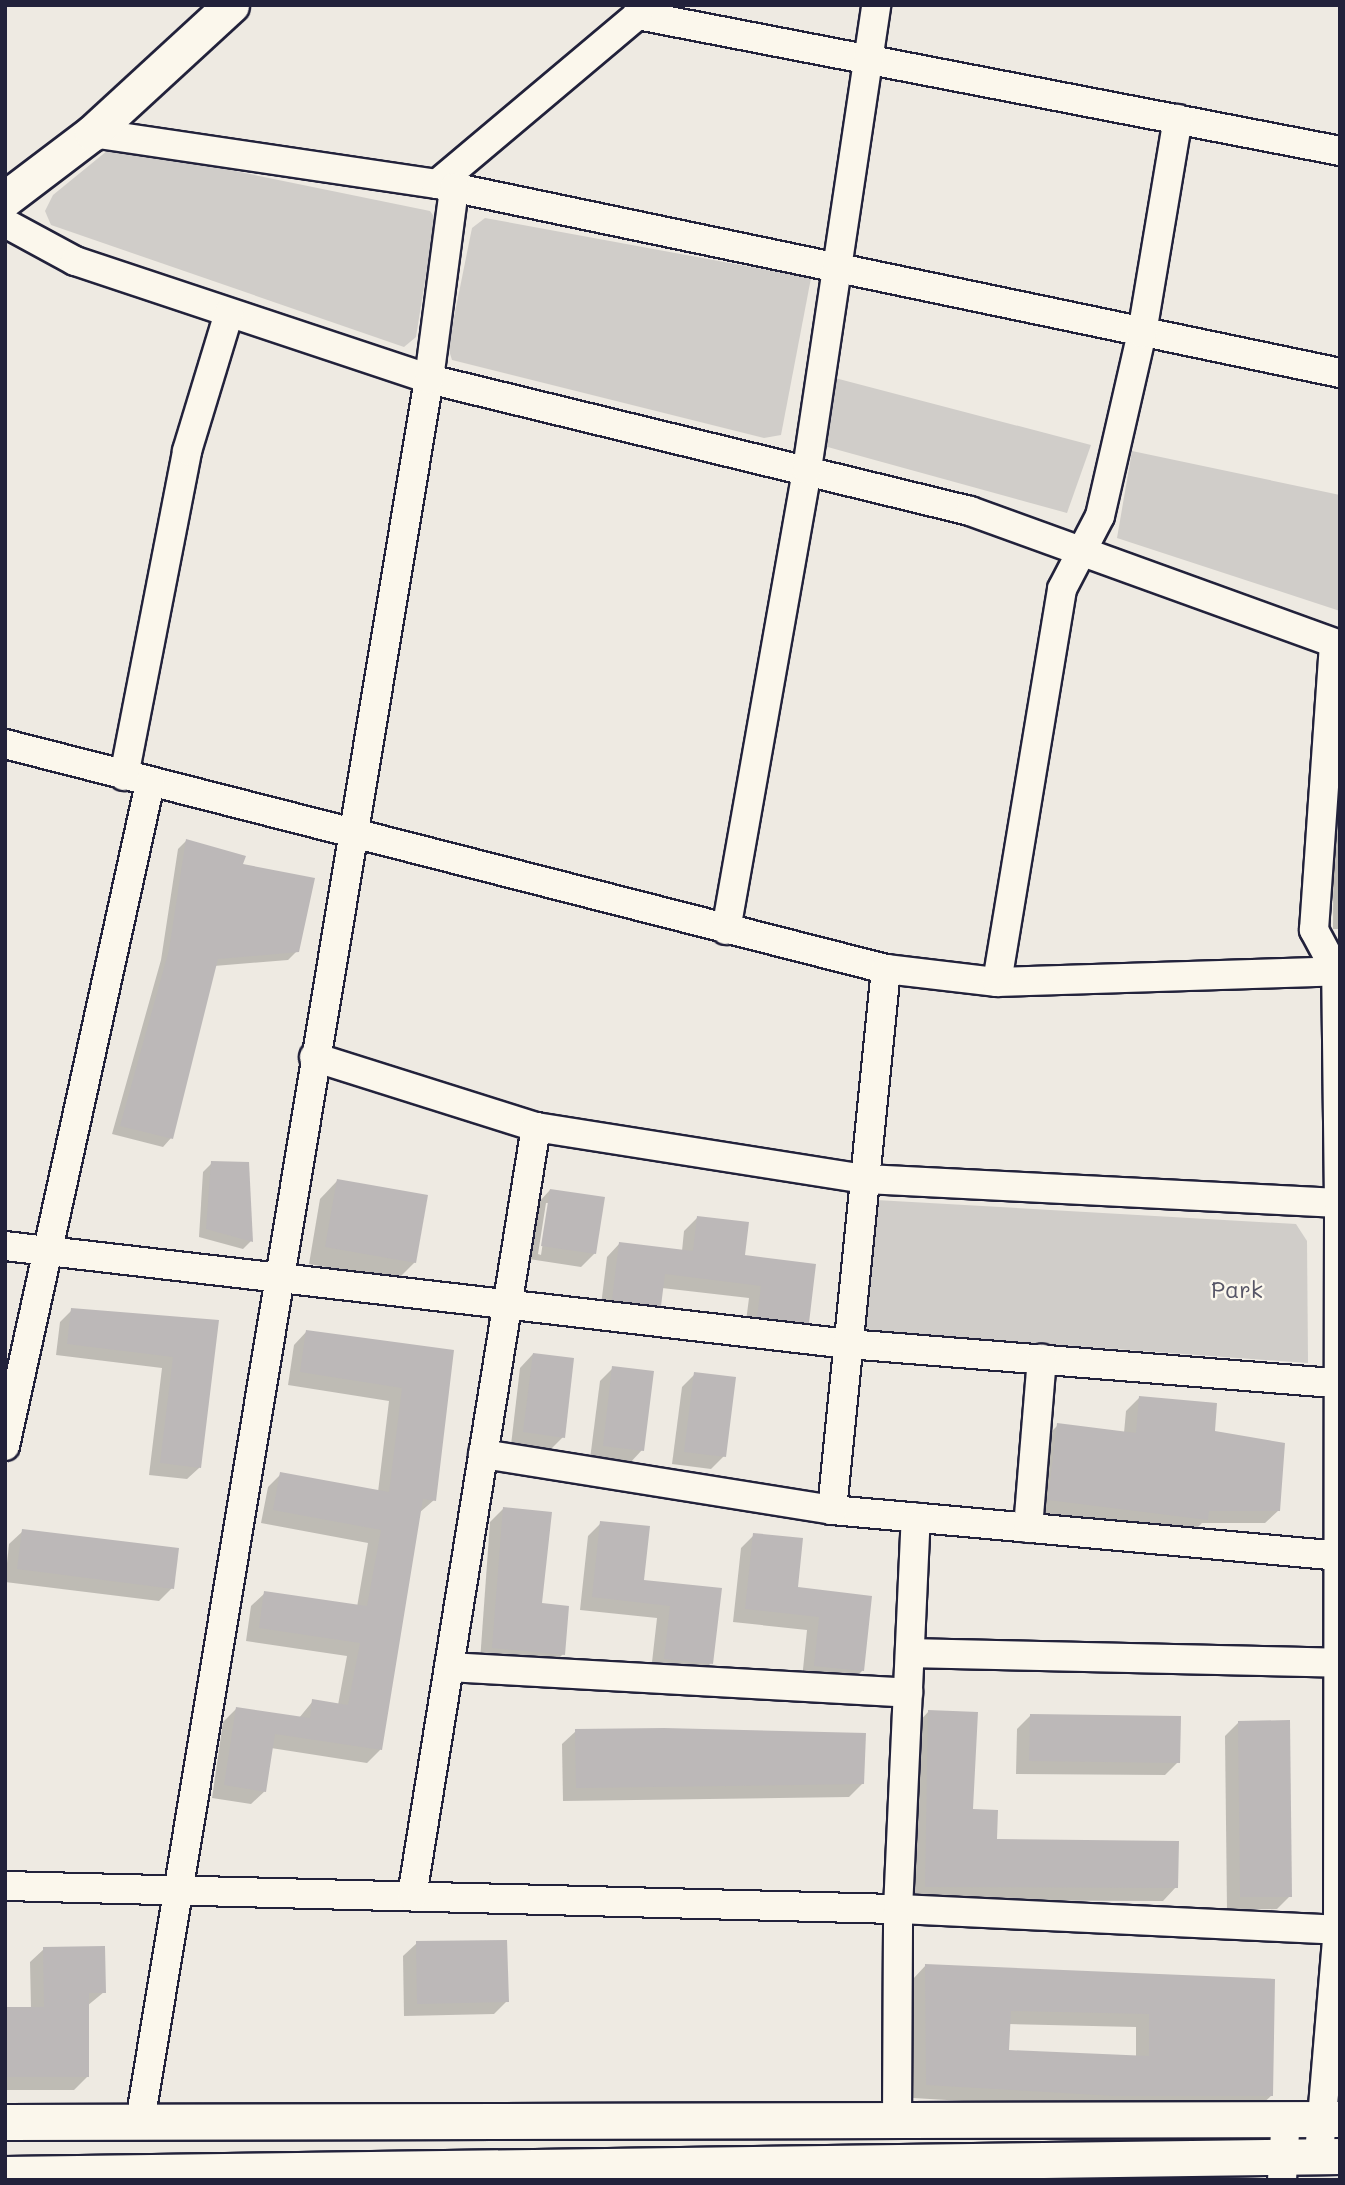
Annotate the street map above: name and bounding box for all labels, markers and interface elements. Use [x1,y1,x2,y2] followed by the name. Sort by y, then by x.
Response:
[1211,1275,1263,1303] park label: Park

